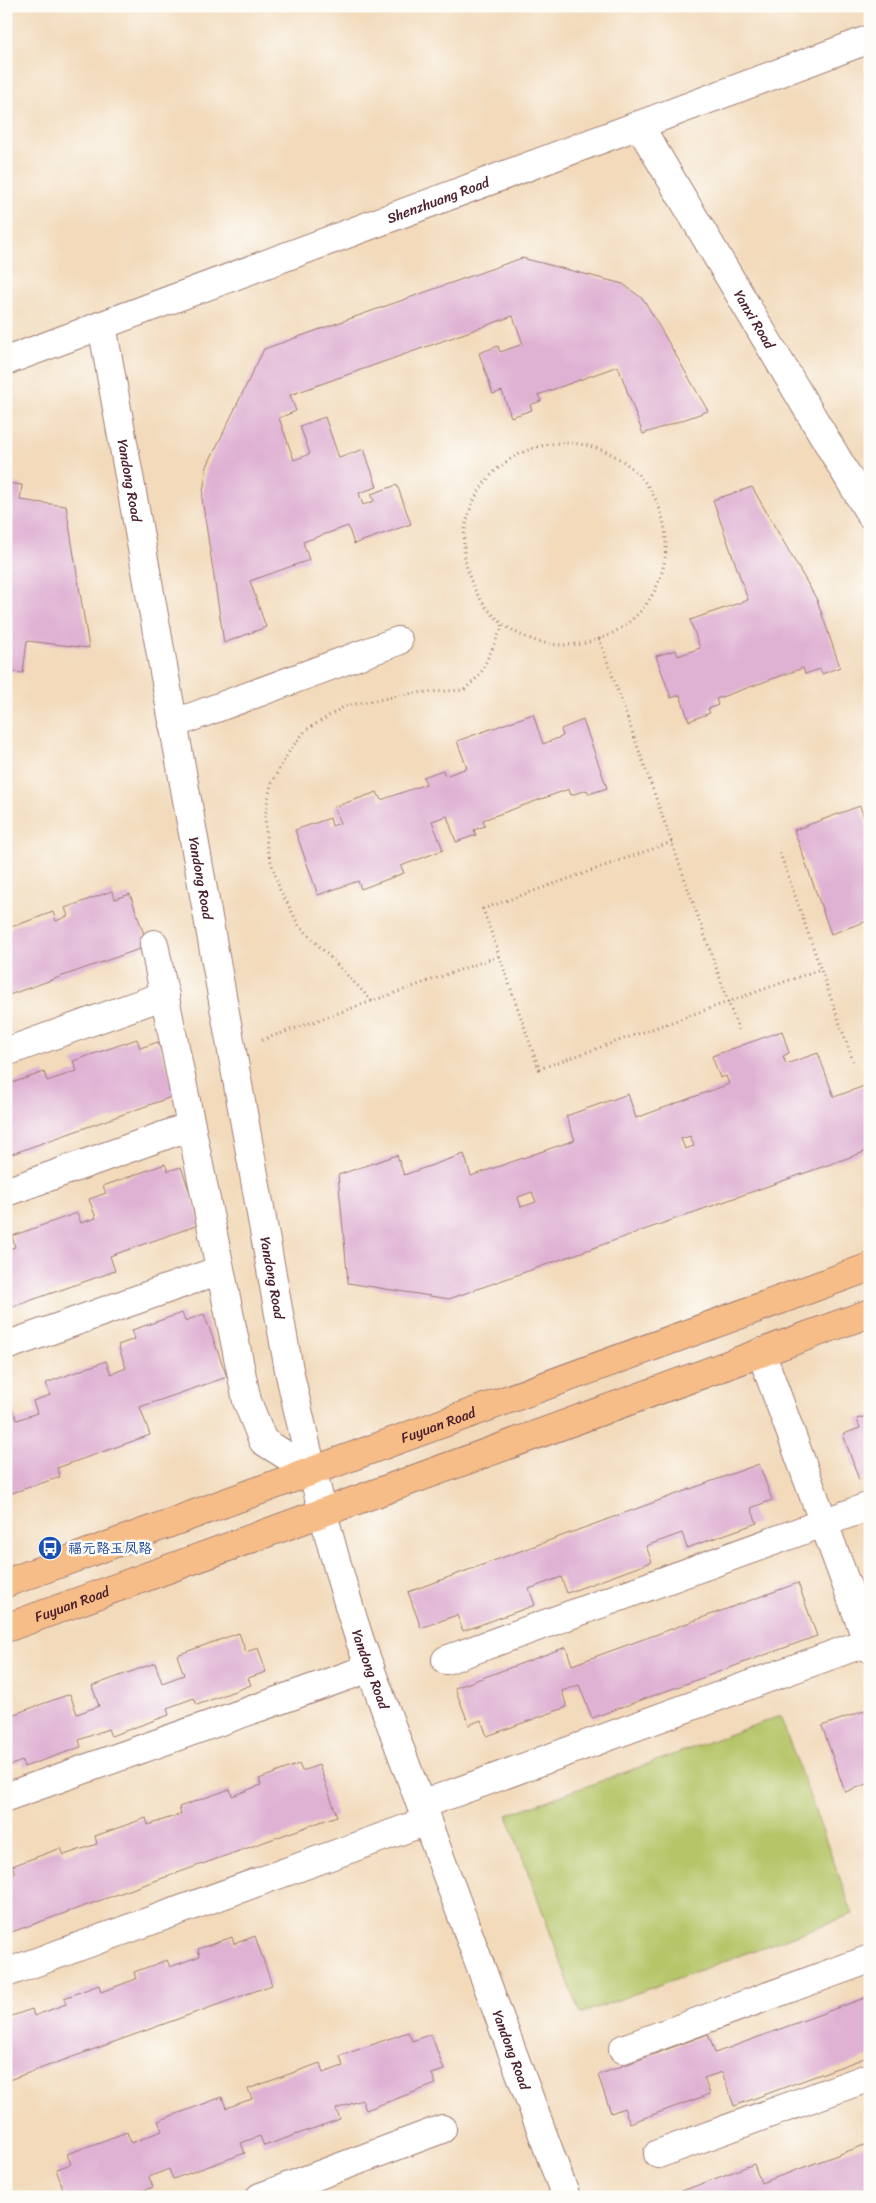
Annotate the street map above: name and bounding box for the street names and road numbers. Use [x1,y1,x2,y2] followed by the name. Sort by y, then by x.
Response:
[383,169,494,231] street label: Shenzhuang Road
[727,285,783,355] street label: Yanxi Road
[110,437,150,525] street label: Yandong Road
[181,835,221,923] street label: Yandong Road
[253,1235,292,1323] street label: Yandong Road
[397,1399,481,1450] street label: Fuyuan Road
[31,1578,114,1629] street label: Fuyuan Road
[345,1626,397,1714] street label: Yandong Road
[485,2006,538,2095] street label: Yandong Road

